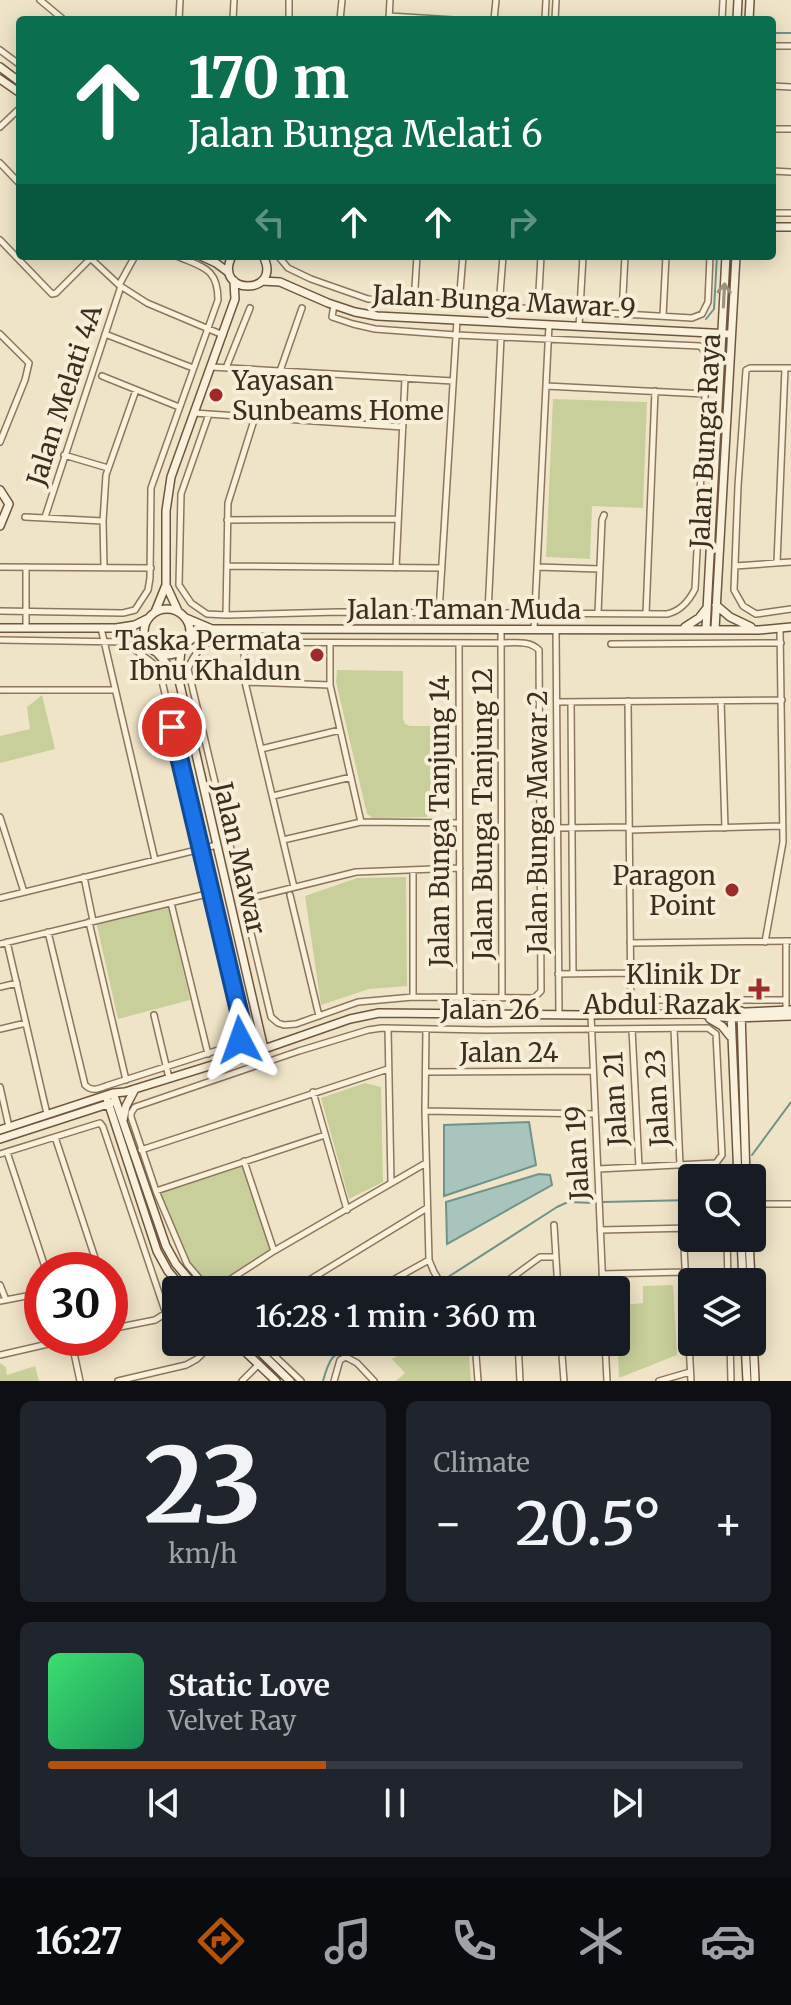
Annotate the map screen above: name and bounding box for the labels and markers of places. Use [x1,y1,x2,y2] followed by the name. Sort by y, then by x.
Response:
[231,364,444,427] place label: Yayasan Sunbeams Home
[207,386,225,404] marker: Yayasan Sunbeams Home
[115,624,301,687] place label: Taska Permata Ibnu Khaldun
[308,646,326,664] marker: Taska Permata Ibnu Khaldun
[138,693,206,761] pin
[613,859,716,922] place label: Paragon Point
[723,881,741,899] marker: Paragon Point
[582,958,742,1021] place label: Klinik Dr Abdul Razak
[748,978,770,1000] marker: Klinik Dr Abdul Razak

